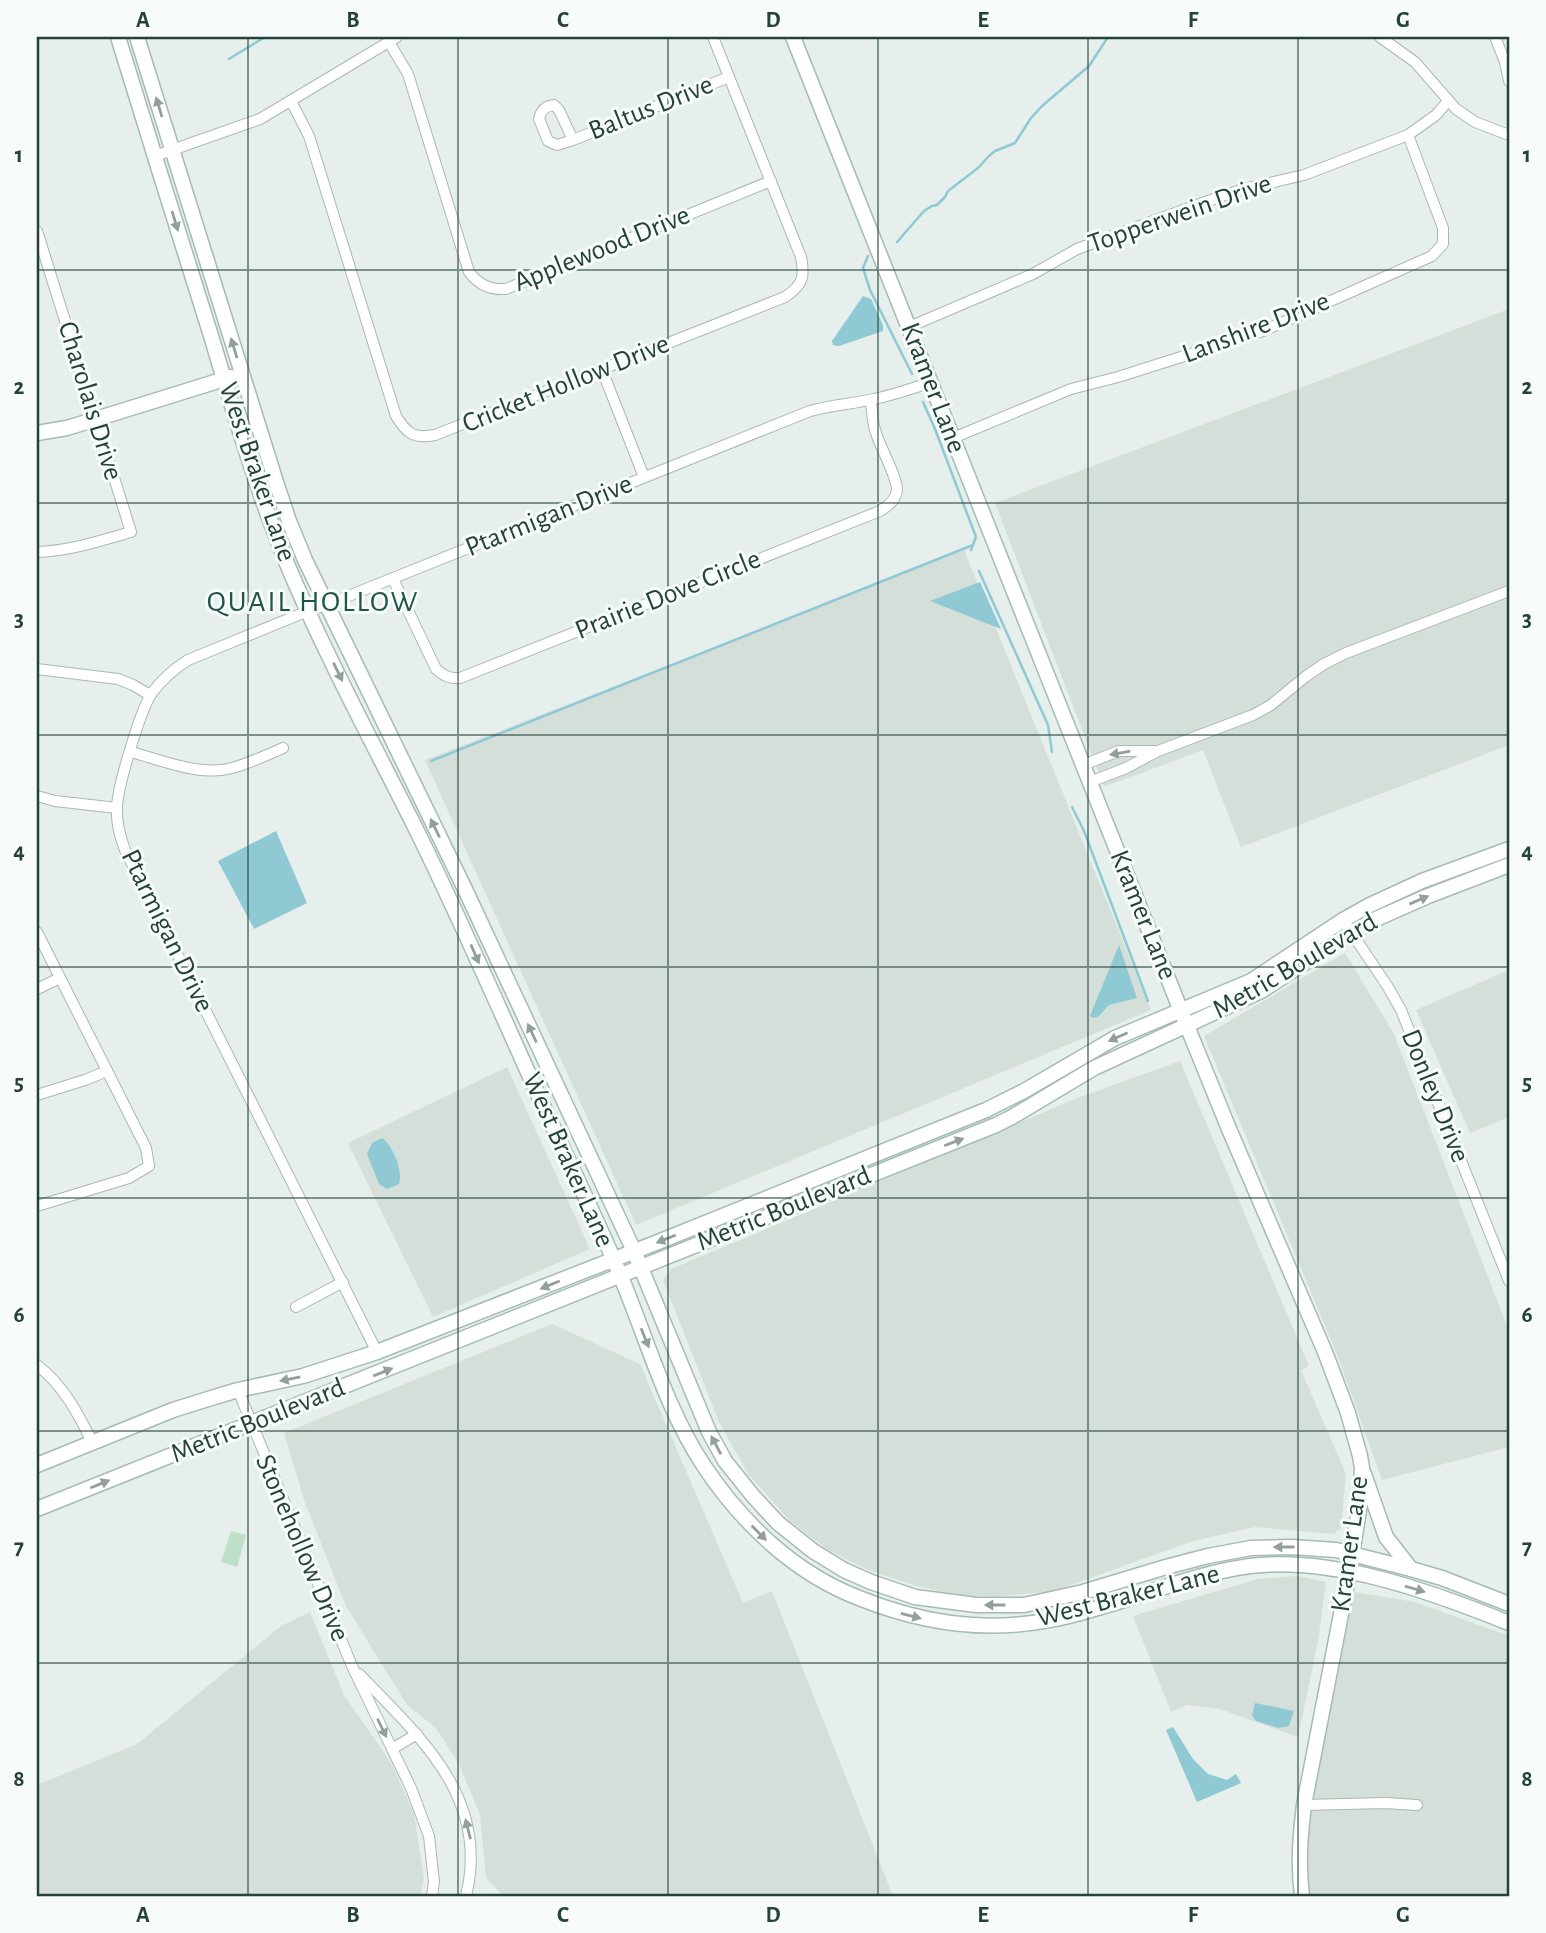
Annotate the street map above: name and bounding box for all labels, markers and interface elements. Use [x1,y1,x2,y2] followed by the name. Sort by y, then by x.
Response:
[136,9,150,32] text: A
[346,9,360,32] text: B
[557,9,569,32] text: C
[765,9,781,32] text: D
[977,9,989,32] text: E
[1188,9,1199,32] text: F
[1396,9,1410,32] text: G
[585,70,717,146] street label: Baltus Drive
[153,97,163,118] one-way arrow
[15,144,23,167] text: 1
[1523,144,1531,167] text: 1
[1085,170,1275,258] street label: Topperwein Drive
[510,201,694,297] street label: Applewood Drive
[170,211,181,232] one-way arrow
[1179,287,1333,369] street label: Lanshire Drive
[53,318,127,484] street label: Charolais Drive
[895,319,971,457] street label: Kramer Lane
[458,330,674,438] street label: Cricket Hollow Drive
[228,337,239,358] one-way arrow
[14,376,25,399] text: 2
[1522,376,1533,399] text: 2
[213,379,301,565] street label: West Braker Lane
[462,470,636,562] street label: Ptarmigan Drive
[571,545,765,645] street label: Prairie Dove Circle
[207,587,419,617] district label: QUAIL HOLLOW
[14,608,24,631] text: 3
[1522,608,1532,631] text: 3
[332,662,344,682] one-way arrow
[1109,748,1131,759] one-way arrow
[430,818,441,838] one-way arrow
[13,840,25,863] text: 4
[1521,840,1533,863] text: 4
[116,845,218,1017] street label: Ptarmigan Drive
[1104,846,1182,984] street label: Kramer Lane
[1409,894,1429,906] one-way arrow
[1208,908,1382,1024] street label: Metric Boulevard
[469,944,480,964] one-way arrow
[527,1023,538,1044] one-way arrow
[1396,1026,1474,1166] street label: Donley Drive
[1108,1031,1128,1043] one-way arrow
[517,1069,619,1251] street label: West Braker Lane
[14,1072,24,1095] text: 5
[1522,1072,1532,1095] text: 5
[943,1136,964,1147] one-way arrow
[693,1161,875,1257] street label: Metric Boulevard
[655,1234,676,1245] one-way arrow
[539,1279,560,1290] one-way arrow
[13,1304,25,1327] text: 6
[1521,1304,1533,1327] text: 6
[640,1328,651,1349] one-way arrow
[372,1366,393,1377] one-way arrow
[167,1373,349,1469] street label: Metric Boulevard
[279,1373,301,1384] one-way arrow
[711,1434,723,1454] one-way arrow
[250,1451,354,1645] street label: Stonehollow Drive
[1327,1474,1373,1614] street label: Kramer Lane
[90,1479,111,1490] one-way arrow
[750,1524,767,1541] one-way arrow
[14,1536,24,1559] text: 7
[1522,1536,1532,1559] text: 7
[1273,1541,1295,1553] one-way arrow
[1034,1560,1222,1632] street label: West Braker Lane
[1405,1584,1426,1594] one-way arrow
[984,1599,1006,1611] one-way arrow
[900,1611,922,1622] one-way arrow
[376,1718,387,1738] one-way arrow
[13,1768,25,1791] text: 8
[1521,1768,1533,1791] text: 8
[462,1818,473,1840] one-way arrow
[136,1904,150,1927] text: A
[346,1904,360,1927] text: B
[557,1904,569,1927] text: C
[765,1904,781,1927] text: D
[977,1904,989,1927] text: E
[1188,1904,1199,1927] text: F
[1396,1904,1410,1927] text: G

